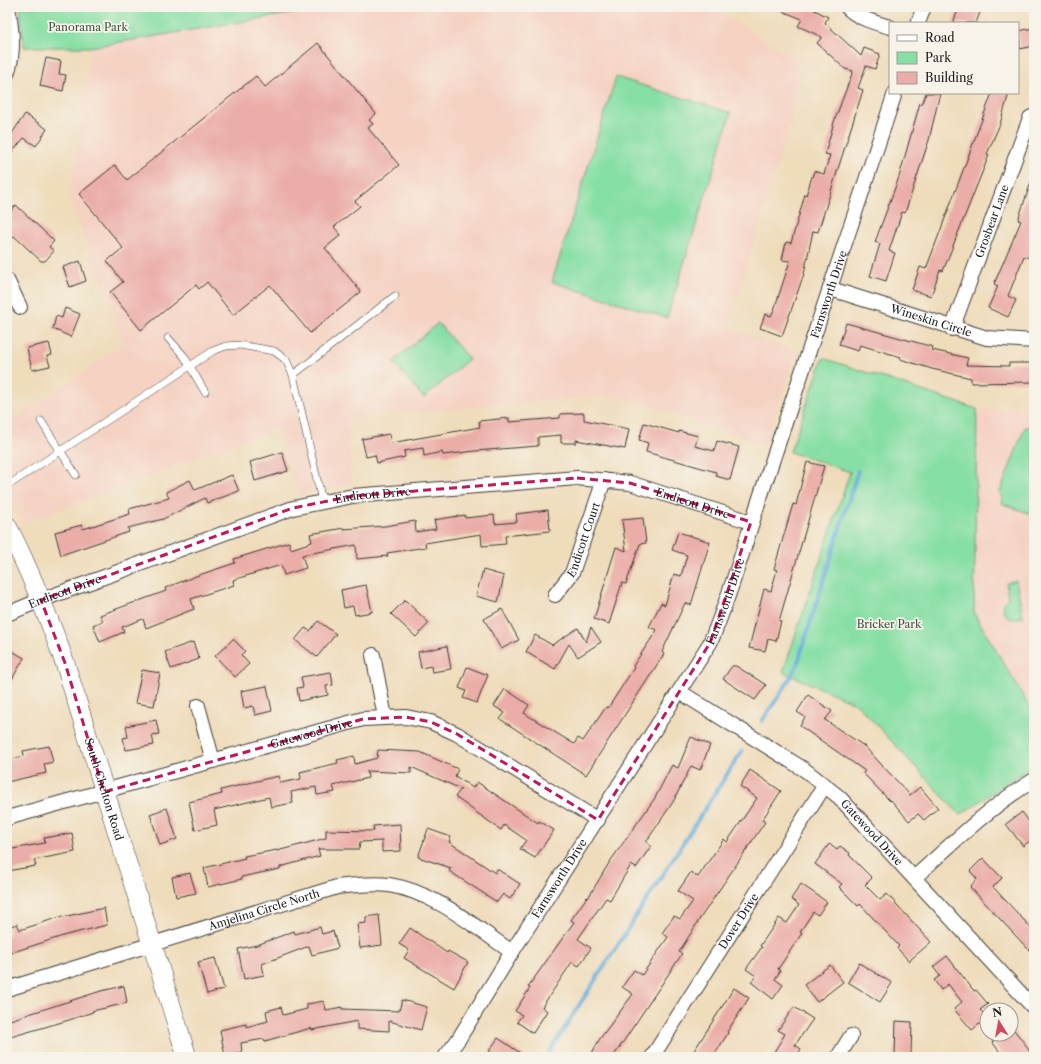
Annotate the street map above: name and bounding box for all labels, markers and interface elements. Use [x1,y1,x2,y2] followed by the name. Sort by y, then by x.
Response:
[48,20,128,34] park label: Panorama Park
[889,22,1019,94] legend
[925,30,955,45] text: Road
[925,50,952,65] text: Park
[925,70,973,85] text: Building
[972,183,1012,260] street label: Grosbear Lane
[808,249,850,340] street label: Farnsworth Drive
[888,301,974,340] street label: Wineskin Circle
[334,484,411,506] street label: Endicott Drive
[654,485,731,522] street label: Endicott Drive
[564,500,603,580] street label: Endicott Court
[703,556,747,647] street label: Farnsworth Drive
[26,572,103,611] street label: Endicott Drive
[857,617,922,631] park label: Bricker Park
[269,715,354,751] street label: Gatewood Drive
[82,736,127,842] street label: South Chelton Road
[838,796,906,868] street label: Gatewood Drive
[529,836,590,921] street label: Farnsworth Drive
[206,886,321,934] street label: Amjelina Circle North
[716,891,761,952] street label: Dover Drive
[979,1002,1019,1042] north arrow
[991,1004,1004,1020] text: N

